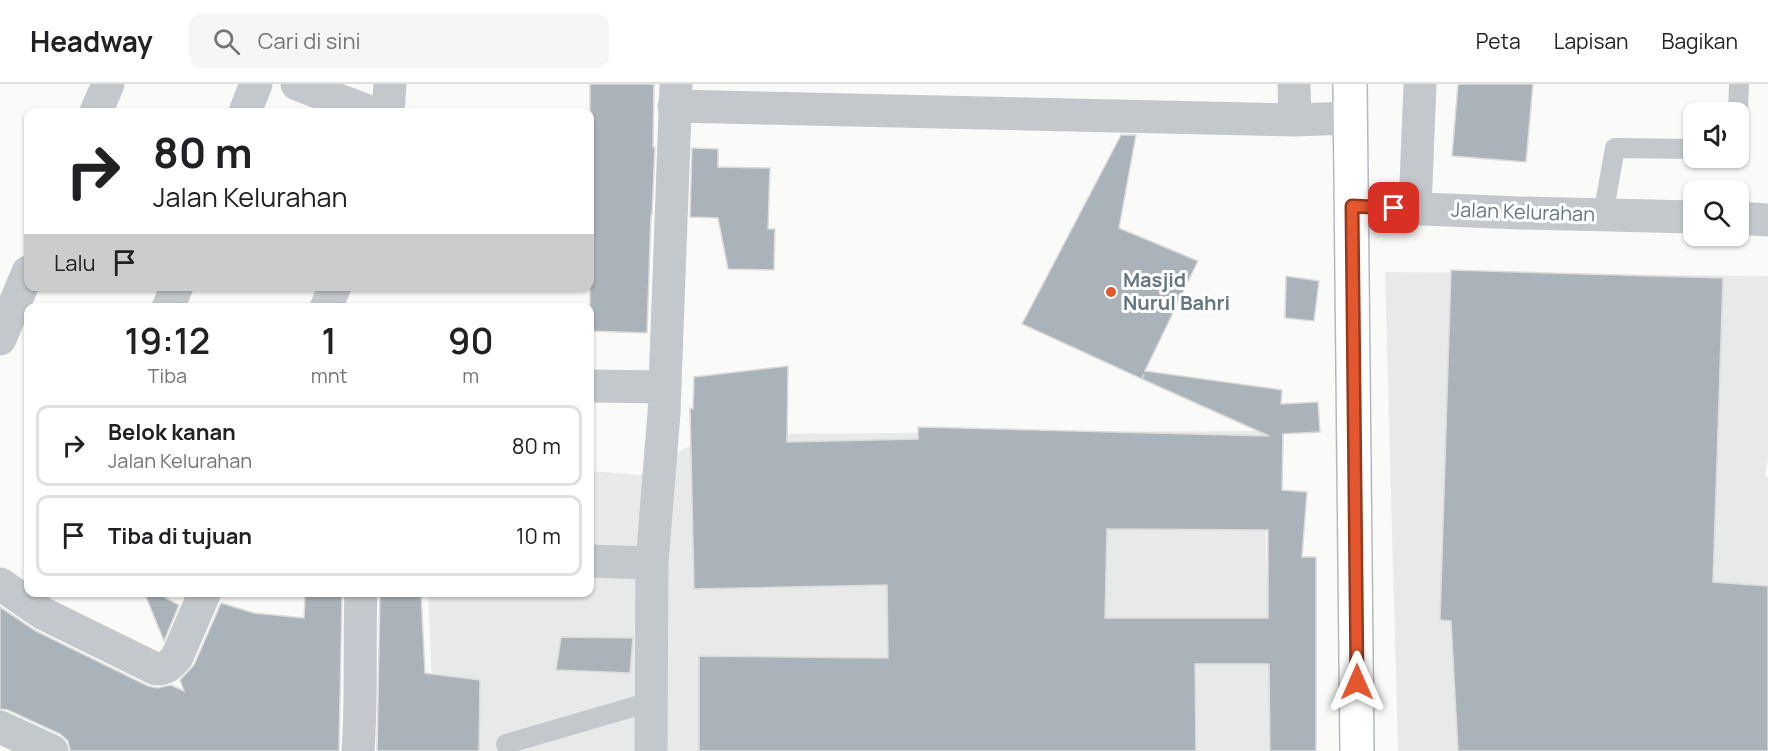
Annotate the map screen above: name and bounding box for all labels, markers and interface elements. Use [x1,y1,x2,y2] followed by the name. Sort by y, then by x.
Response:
[189,14,609,68] search box
[30,22,153,60] text: Headway
[210,25,243,58] icon: search
[258,26,361,56] text: Cari di sini
[1476,27,1521,55] text: Peta
[1554,27,1629,55] text: Lapisan
[1662,27,1738,55] text: Bagikan
[1683,102,1749,246] map controls
[1683,102,1749,168] button: sound
[153,123,253,181] text: 80 m
[54,132,132,210] icon: right
[153,178,348,215] text: Jalan Kelurahan
[1683,180,1749,246] button: search
[1368,182,1419,233] pin
[1377,191,1410,224] icon: arrive
[1451,195,1596,228] street label: Jalan Kelurahan
[108,246,141,279] icon: arrive
[54,248,96,278] text: Lalu
[1123,266,1230,316] place label: Masjid Nurul Bahri
[1104,285,1118,299] marker: Masjid Nurul Bahri
[124,316,210,365] text: 19:12
[322,316,337,365] text: 1
[448,316,494,365] text: 90
[148,362,187,389] text: Tiba
[311,362,348,389] text: mnt
[462,362,479,389] text: m
[108,417,236,447] text: Belok kanan
[57,429,90,462] icon: right
[512,431,561,461] text: 80 m
[108,447,252,474] text: Jalan Kelurahan
[57,519,90,552] icon: arrive
[108,521,252,551] text: Tiba di tujuan
[516,521,561,551] text: 10 m
[1325,650,1389,714] position arrow

